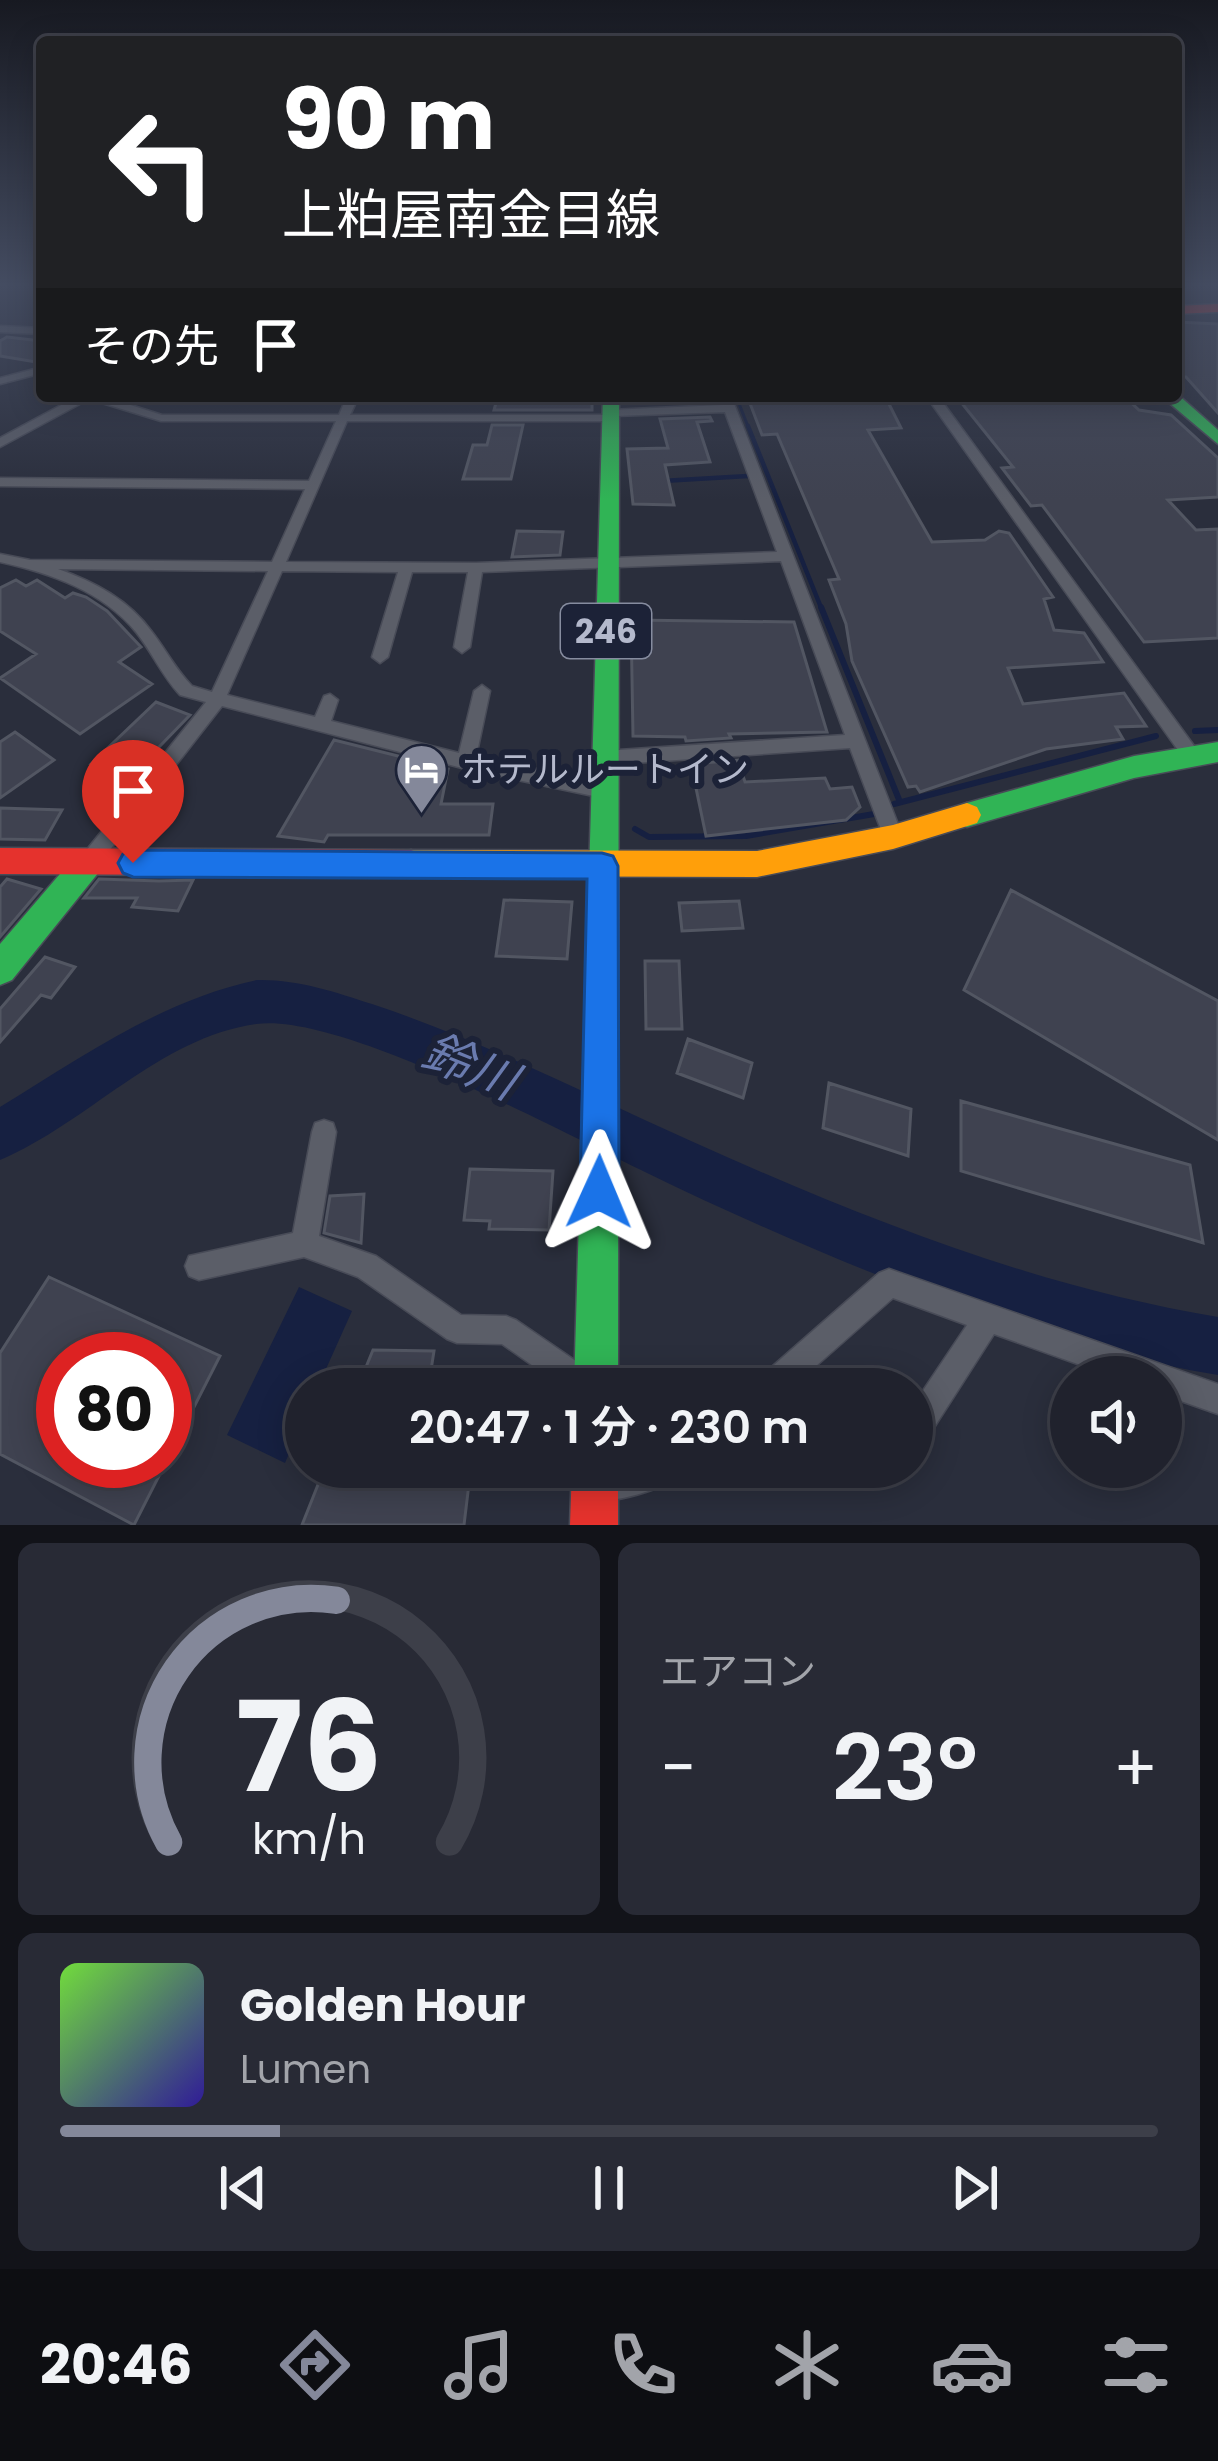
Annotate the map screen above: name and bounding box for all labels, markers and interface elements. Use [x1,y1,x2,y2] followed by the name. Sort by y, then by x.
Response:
[282,61,495,178] text: 90 m
[84,84,240,240] icon: left
[282,177,660,253] text: 上粕屋南金目線
[243,312,309,378] icon: arrive
[84,315,219,378] text: その先
[561,604,651,658] road number: 246
[82,740,184,863] pin
[394,741,450,815] hotel icon: ホテルルートイン
[461,744,749,795] place label: ホテルルートイン
[100,758,166,824] icon: arrive
[413,1017,531,1117] water label: 鈴川
[536,1129,662,1255] position arrow
[36,1332,192,1488] speed limit sign: 80
[1050,1356,1182,1488] map controls
[1050,1356,1182,1488] button: sound
[409,1396,809,1459] text: 20:47 · 1 分 · 230 m
[660,1644,816,1699] text: エアコン
[236,1660,382,1835] text: 76
[832,1705,977,1832] text: 23°
[660,1722,696,1814] text: −
[1113,1722,1158,1814] text: +
[252,1809,366,1869] text: km/h
[240,1974,526,2037] text: Golden Hour
[240,2042,371,2097] text: Lumen
[210,2155,276,2221] icon: previous
[576,2155,642,2221] icon: pause
[942,2155,1008,2221] icon: next
[273,2323,357,2407] icon: directions
[437,2323,521,2407] icon: music
[601,2323,685,2407] icon: phone
[765,2323,849,2407] icon: climate
[930,2323,1014,2407] icon: car
[1094,2323,1178,2407] icon: filters
[40,2327,192,2403] text: 20:46

